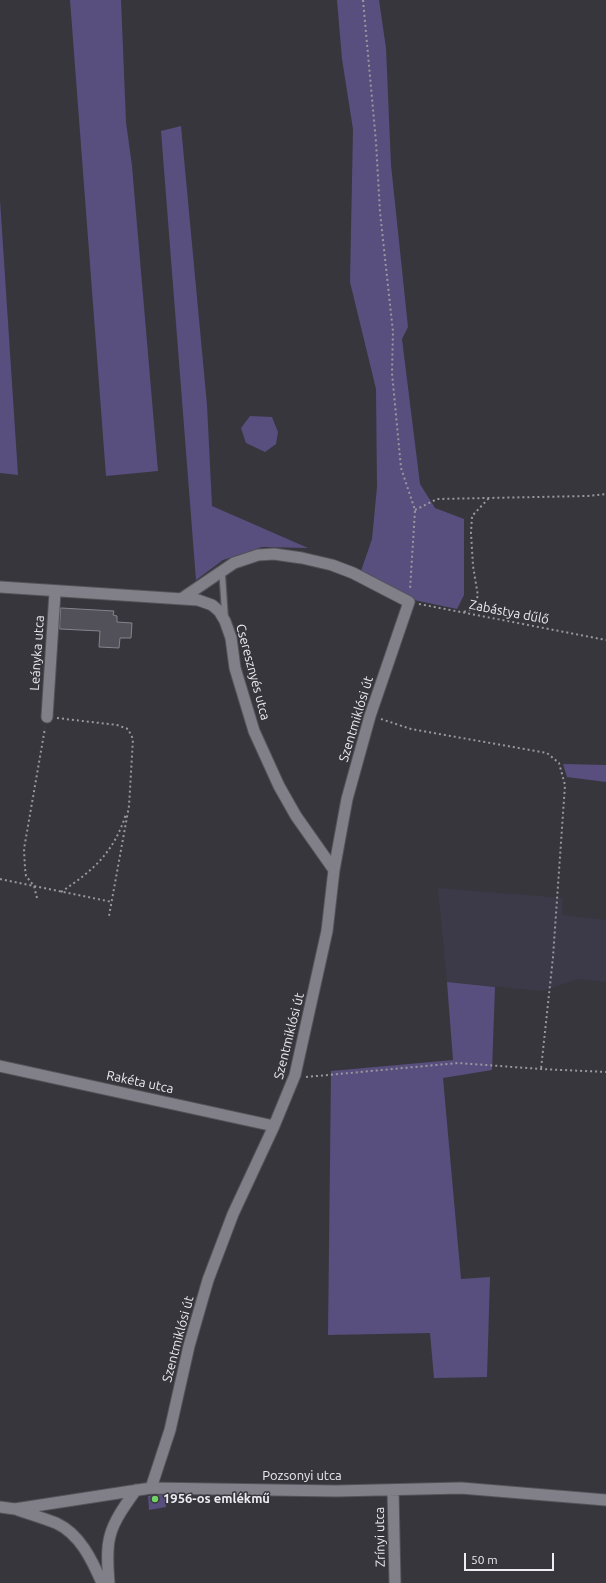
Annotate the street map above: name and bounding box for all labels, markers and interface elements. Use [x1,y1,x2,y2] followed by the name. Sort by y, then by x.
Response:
[468,597,550,627] street label: Zabástya dűlő
[27,615,47,691] street label: Leányka utca
[233,622,273,722] street label: Cseresznyés utca
[336,674,376,764] street label: Szentmiklósi út
[271,991,307,1081] street label: Szentmiklósi út
[105,1067,175,1097] street label: Rakéta utca
[159,1294,197,1384] street label: Szentmiklósi út
[262,1468,342,1484] street label: Pozsonyi utca
[163,1491,270,1507] place label: 1956-os emlékmű
[150,1494,160,1504] marker: 1956-os emlékmű
[372,1507,388,1567] street label: Zrínyi utca
[466,1545,556,1571] scale bar
[471,1553,498,1566] text: 50 m

